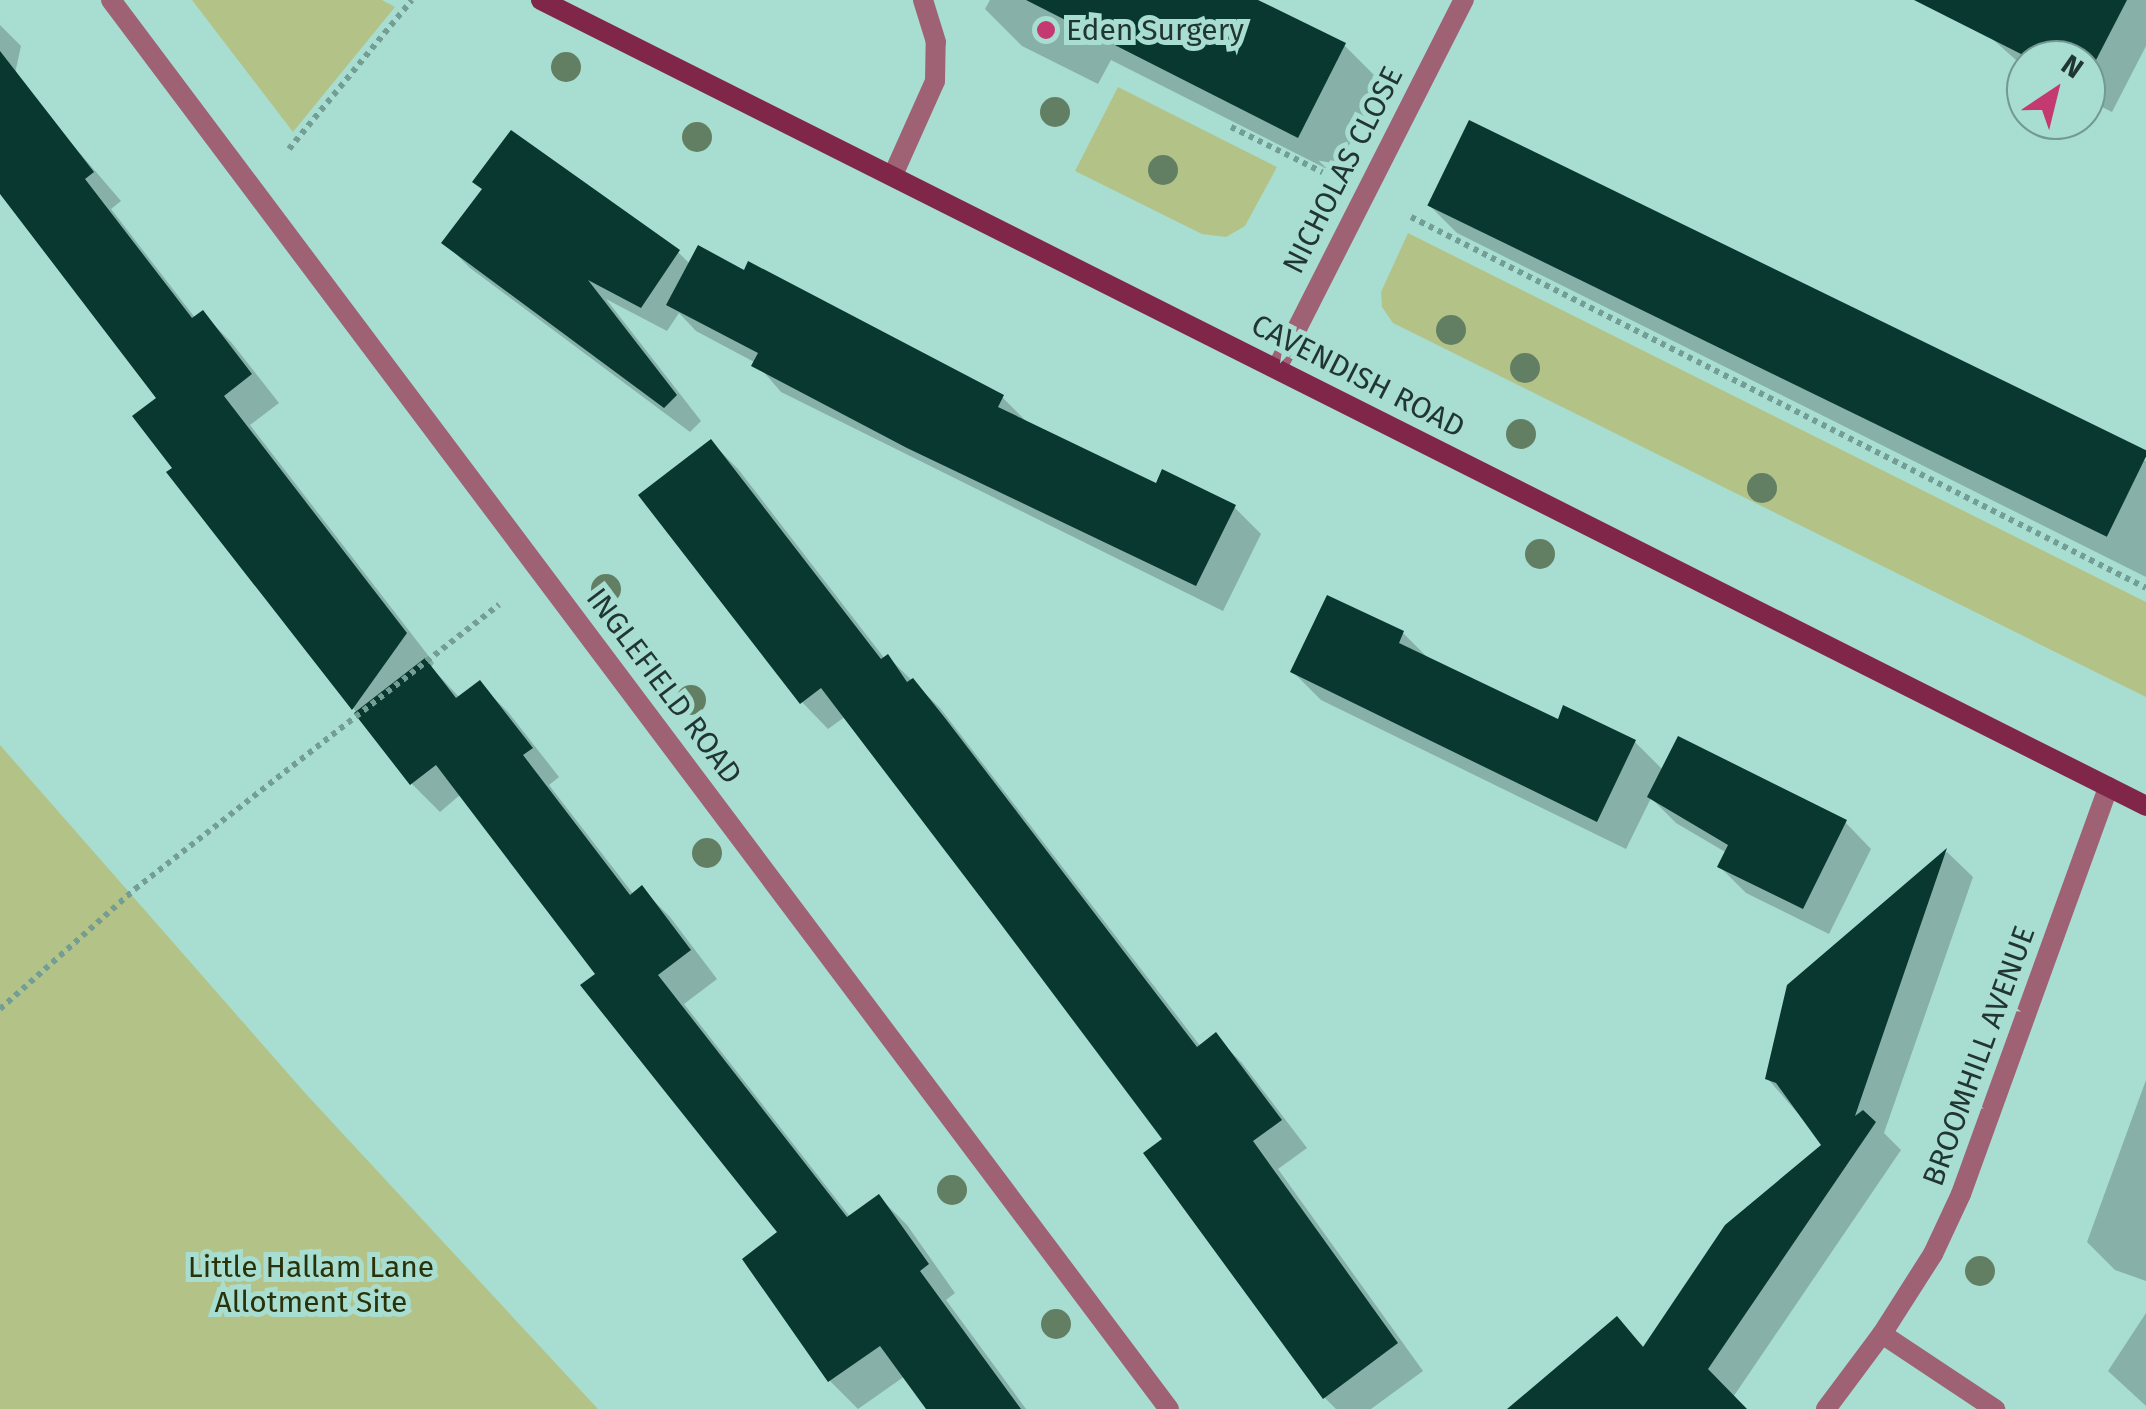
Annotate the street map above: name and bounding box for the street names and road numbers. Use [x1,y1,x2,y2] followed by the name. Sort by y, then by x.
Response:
[1275,61,1411,279] street label: NICHOLAS CLOSE
[1245,307,1471,445] street label: CAVENDISH ROAD
[579,581,749,791] street label: INGLEFIELD ROAD
[1915,921,2043,1191] street label: BROOMHILL AVENUE

